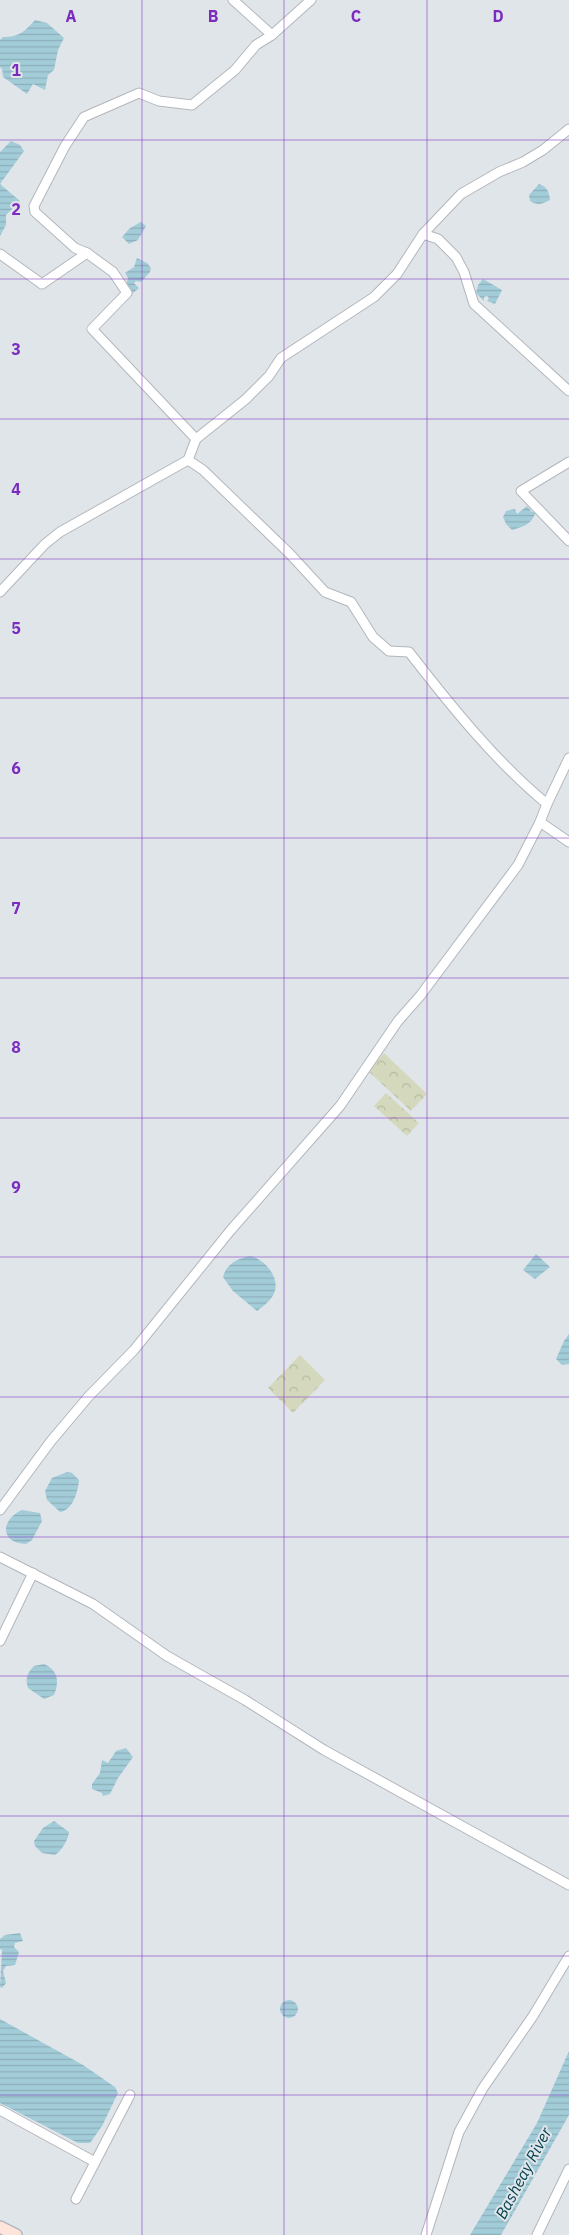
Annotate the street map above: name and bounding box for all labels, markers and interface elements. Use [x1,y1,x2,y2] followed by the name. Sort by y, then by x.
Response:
[66,6,77,26] text: A
[208,6,219,26] text: B
[351,6,361,26] text: C
[492,6,504,26] text: D
[11,60,21,80] text: 1
[11,199,21,219] text: 2
[11,339,21,359] text: 3
[11,479,21,499] text: 4
[11,618,21,638] text: 5
[11,758,21,778] text: 6
[11,898,21,918] text: 7
[11,1037,21,1057] text: 8
[11,1177,21,1197] text: 9
[491,2123,556,2222] water label: Basheay River

